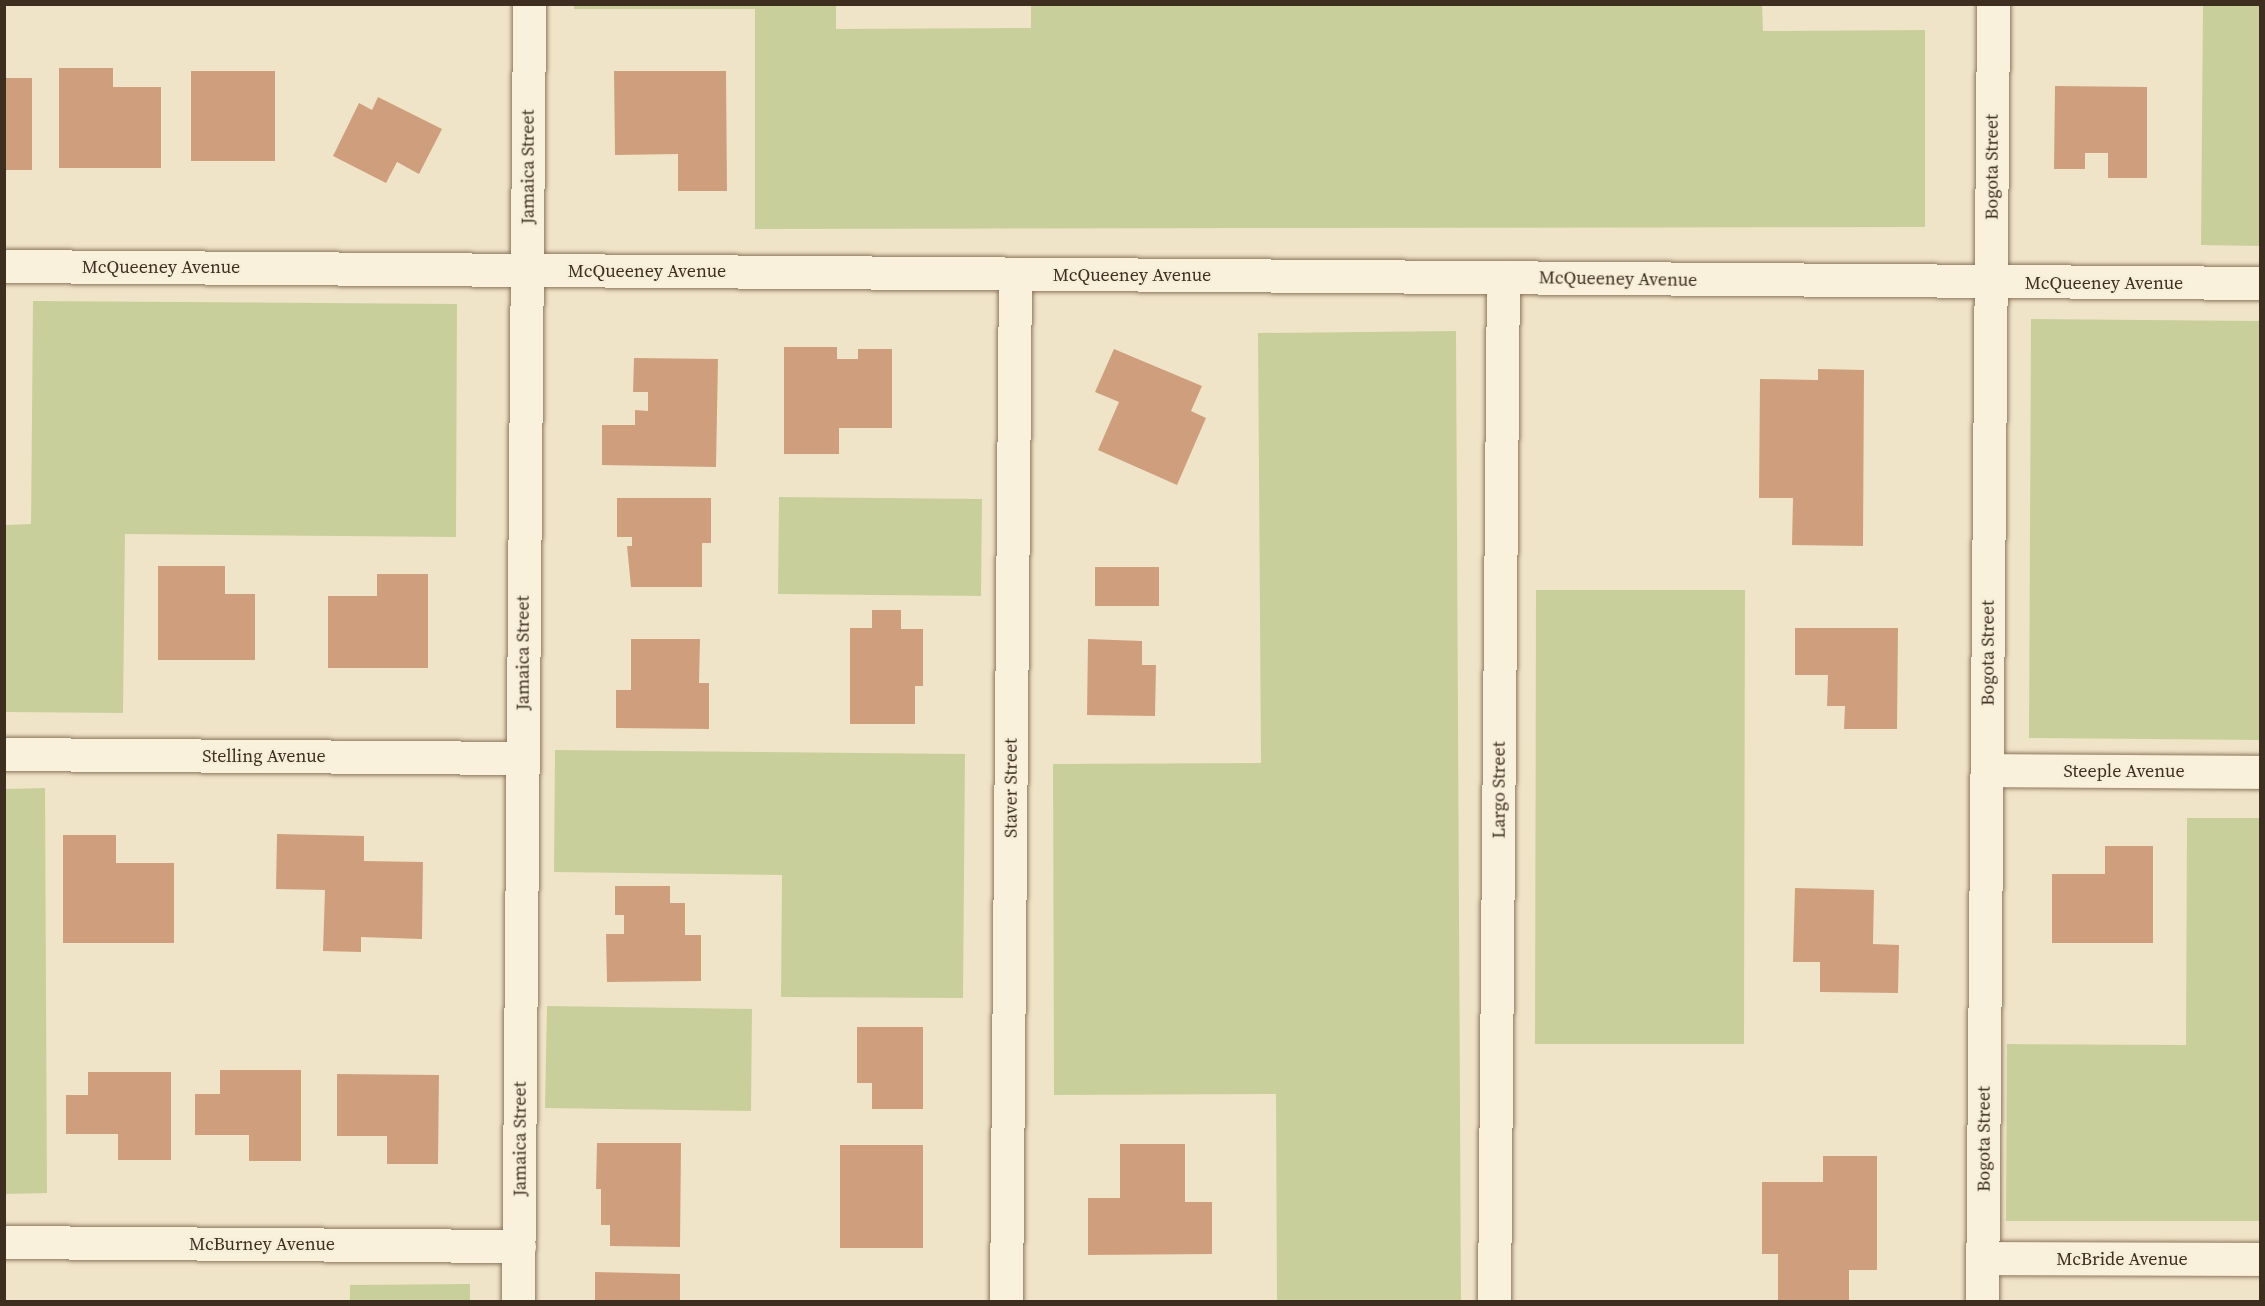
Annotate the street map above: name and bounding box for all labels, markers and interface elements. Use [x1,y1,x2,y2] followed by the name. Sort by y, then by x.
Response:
[517,110,539,224] street label: Jamaica Street
[1981,114,2003,220] street label: Bogota Street
[82,256,240,278] street label: McQueeney Avenue
[568,260,726,282] street label: McQueeney Avenue
[1053,264,1211,286] street label: McQueeney Avenue
[1539,267,1697,291] street label: McQueeney Avenue
[2025,272,2183,294] street label: McQueeney Avenue
[512,596,534,710] street label: Jamaica Street
[1977,600,1999,706] street label: Bogota Street
[1000,738,1022,838] street label: Staver Street
[1488,742,1510,838] street label: Largo Street
[202,745,326,767] street label: Stelling Avenue
[2063,760,2185,782] street label: Steeple Avenue
[509,1082,531,1196] street label: Jamaica Street
[1973,1086,1995,1192] street label: Bogota Street
[189,1233,335,1255] street label: McBurney Avenue
[2056,1248,2188,1270] street label: McBride Avenue

